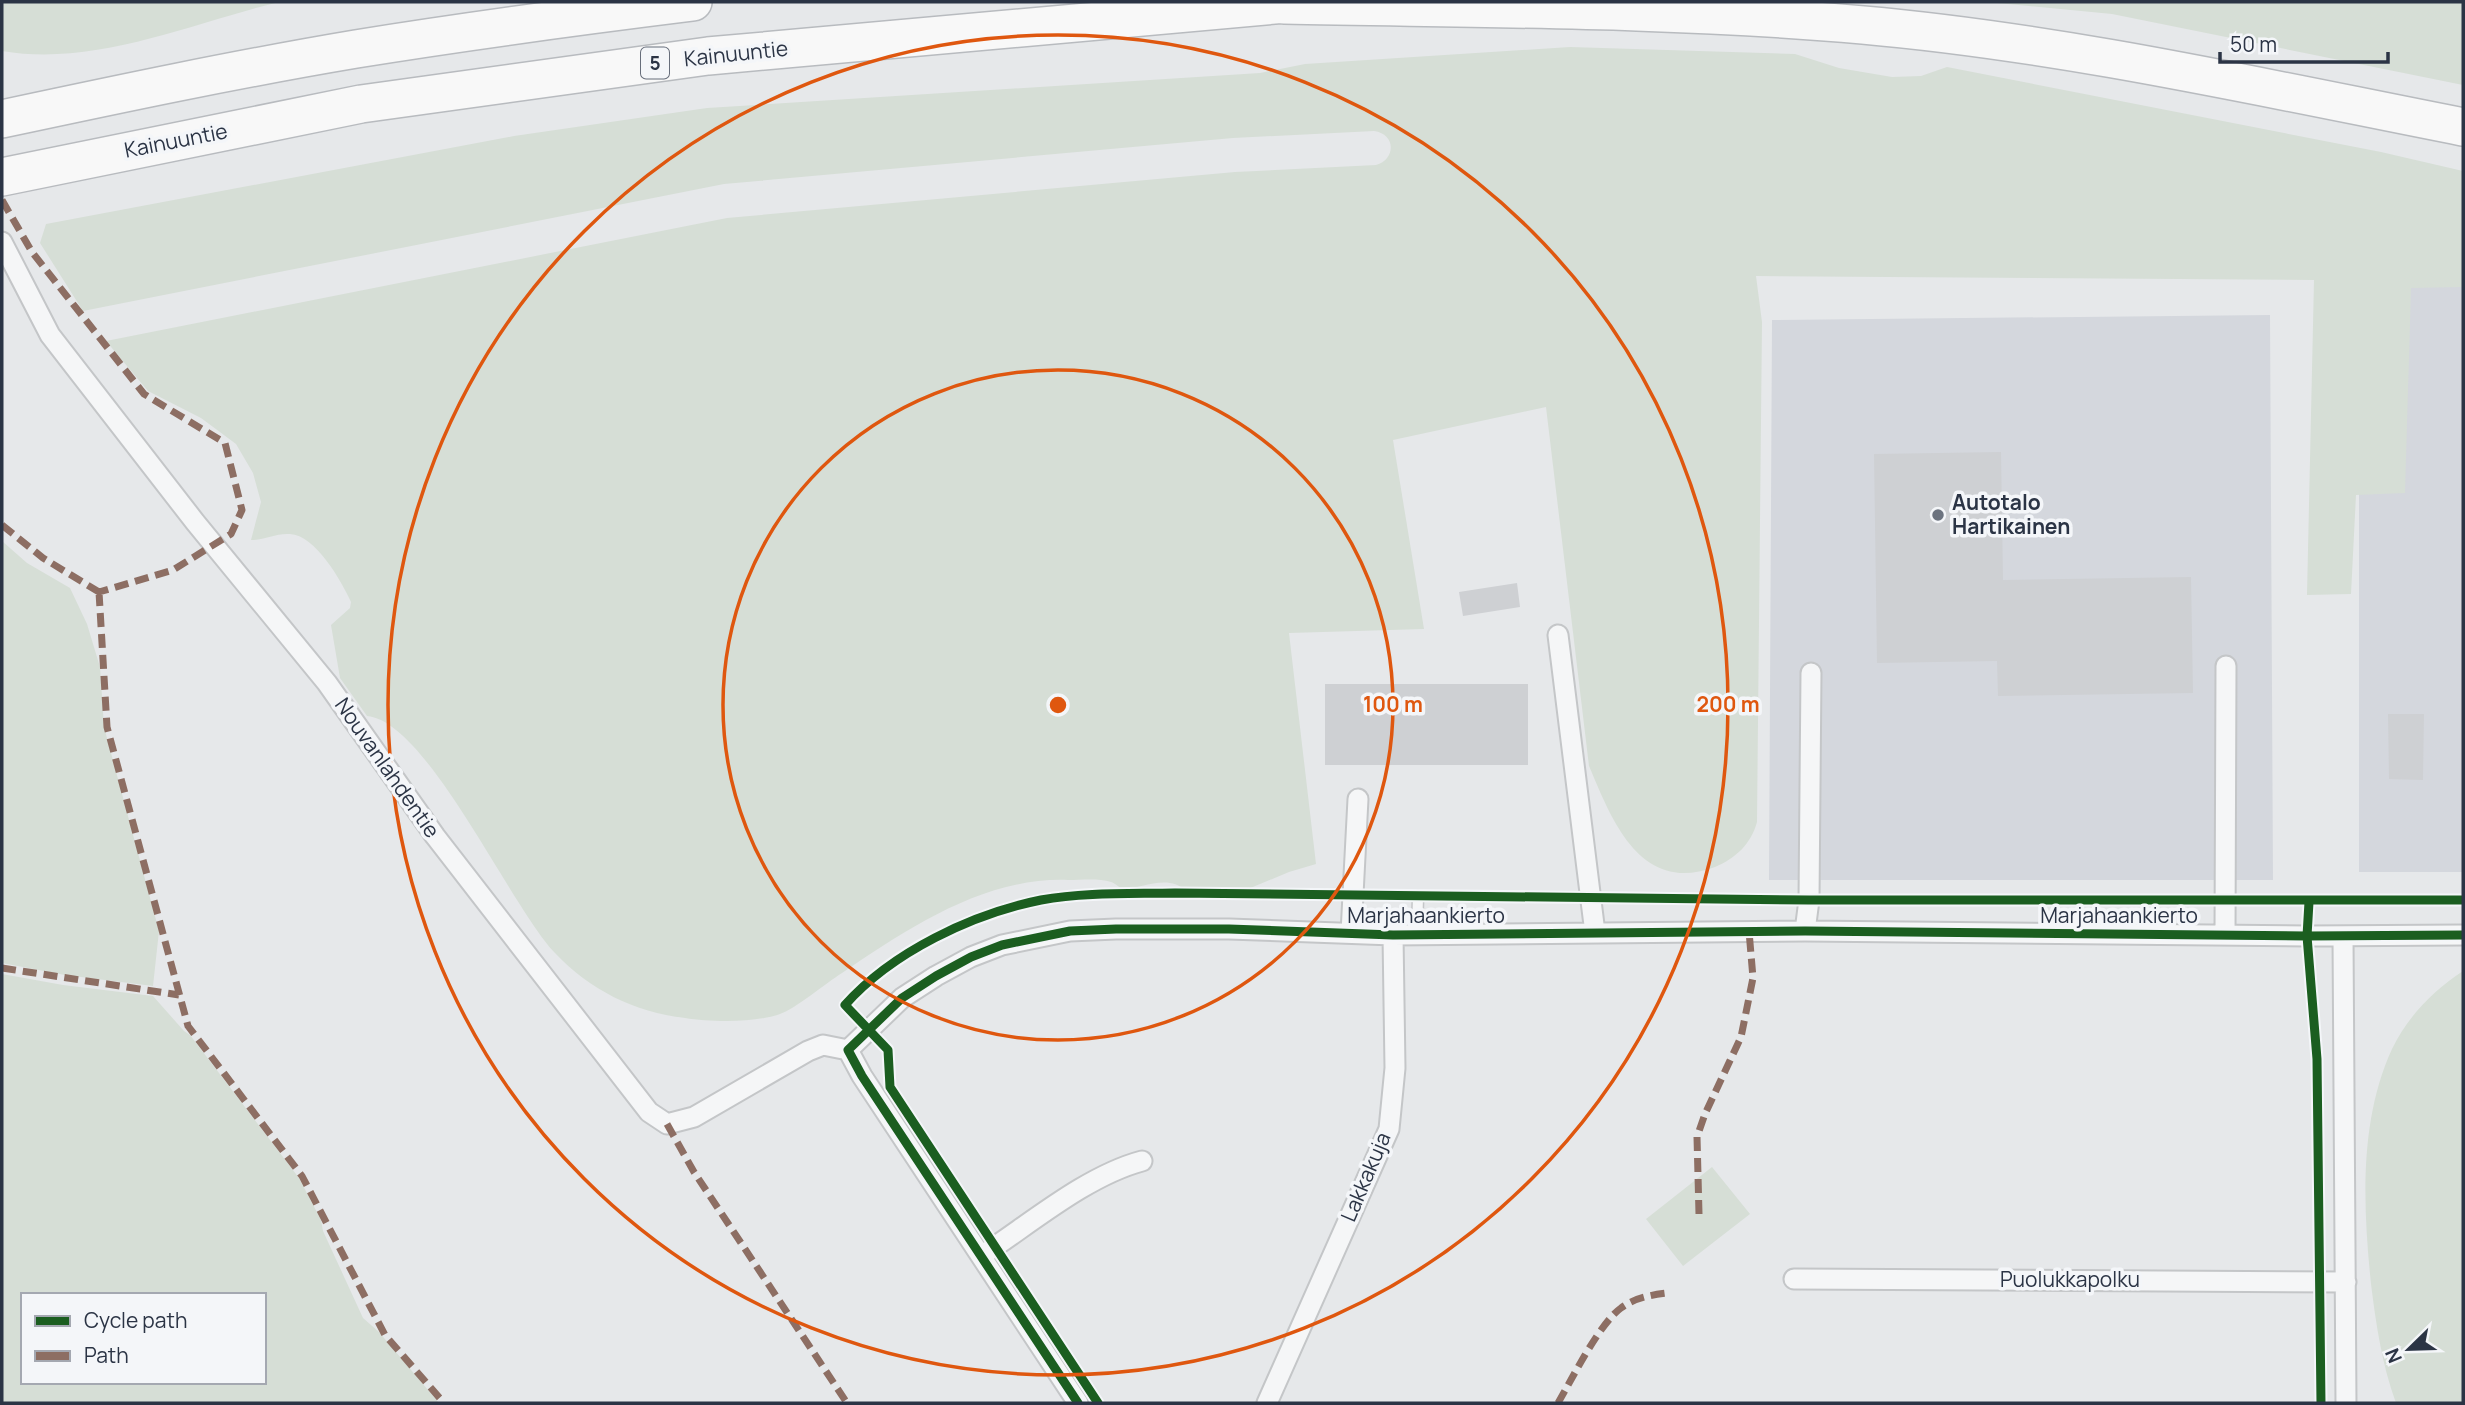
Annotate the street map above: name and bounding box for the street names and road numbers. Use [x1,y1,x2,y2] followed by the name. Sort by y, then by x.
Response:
[682,34,789,72] street label: Kainuuntie
[641,48,669,78] road number: 5
[122,116,230,164] street label: Kainuuntie
[329,692,447,843] street label: Nouvanlahdentie
[1347,901,1505,929] street label: Marjahaankierto
[2040,901,2198,929] street label: Marjahaankierto
[1334,1128,1396,1226] street label: Lakkakuja
[2000,1265,2140,1293] street label: Puolukkapolku

